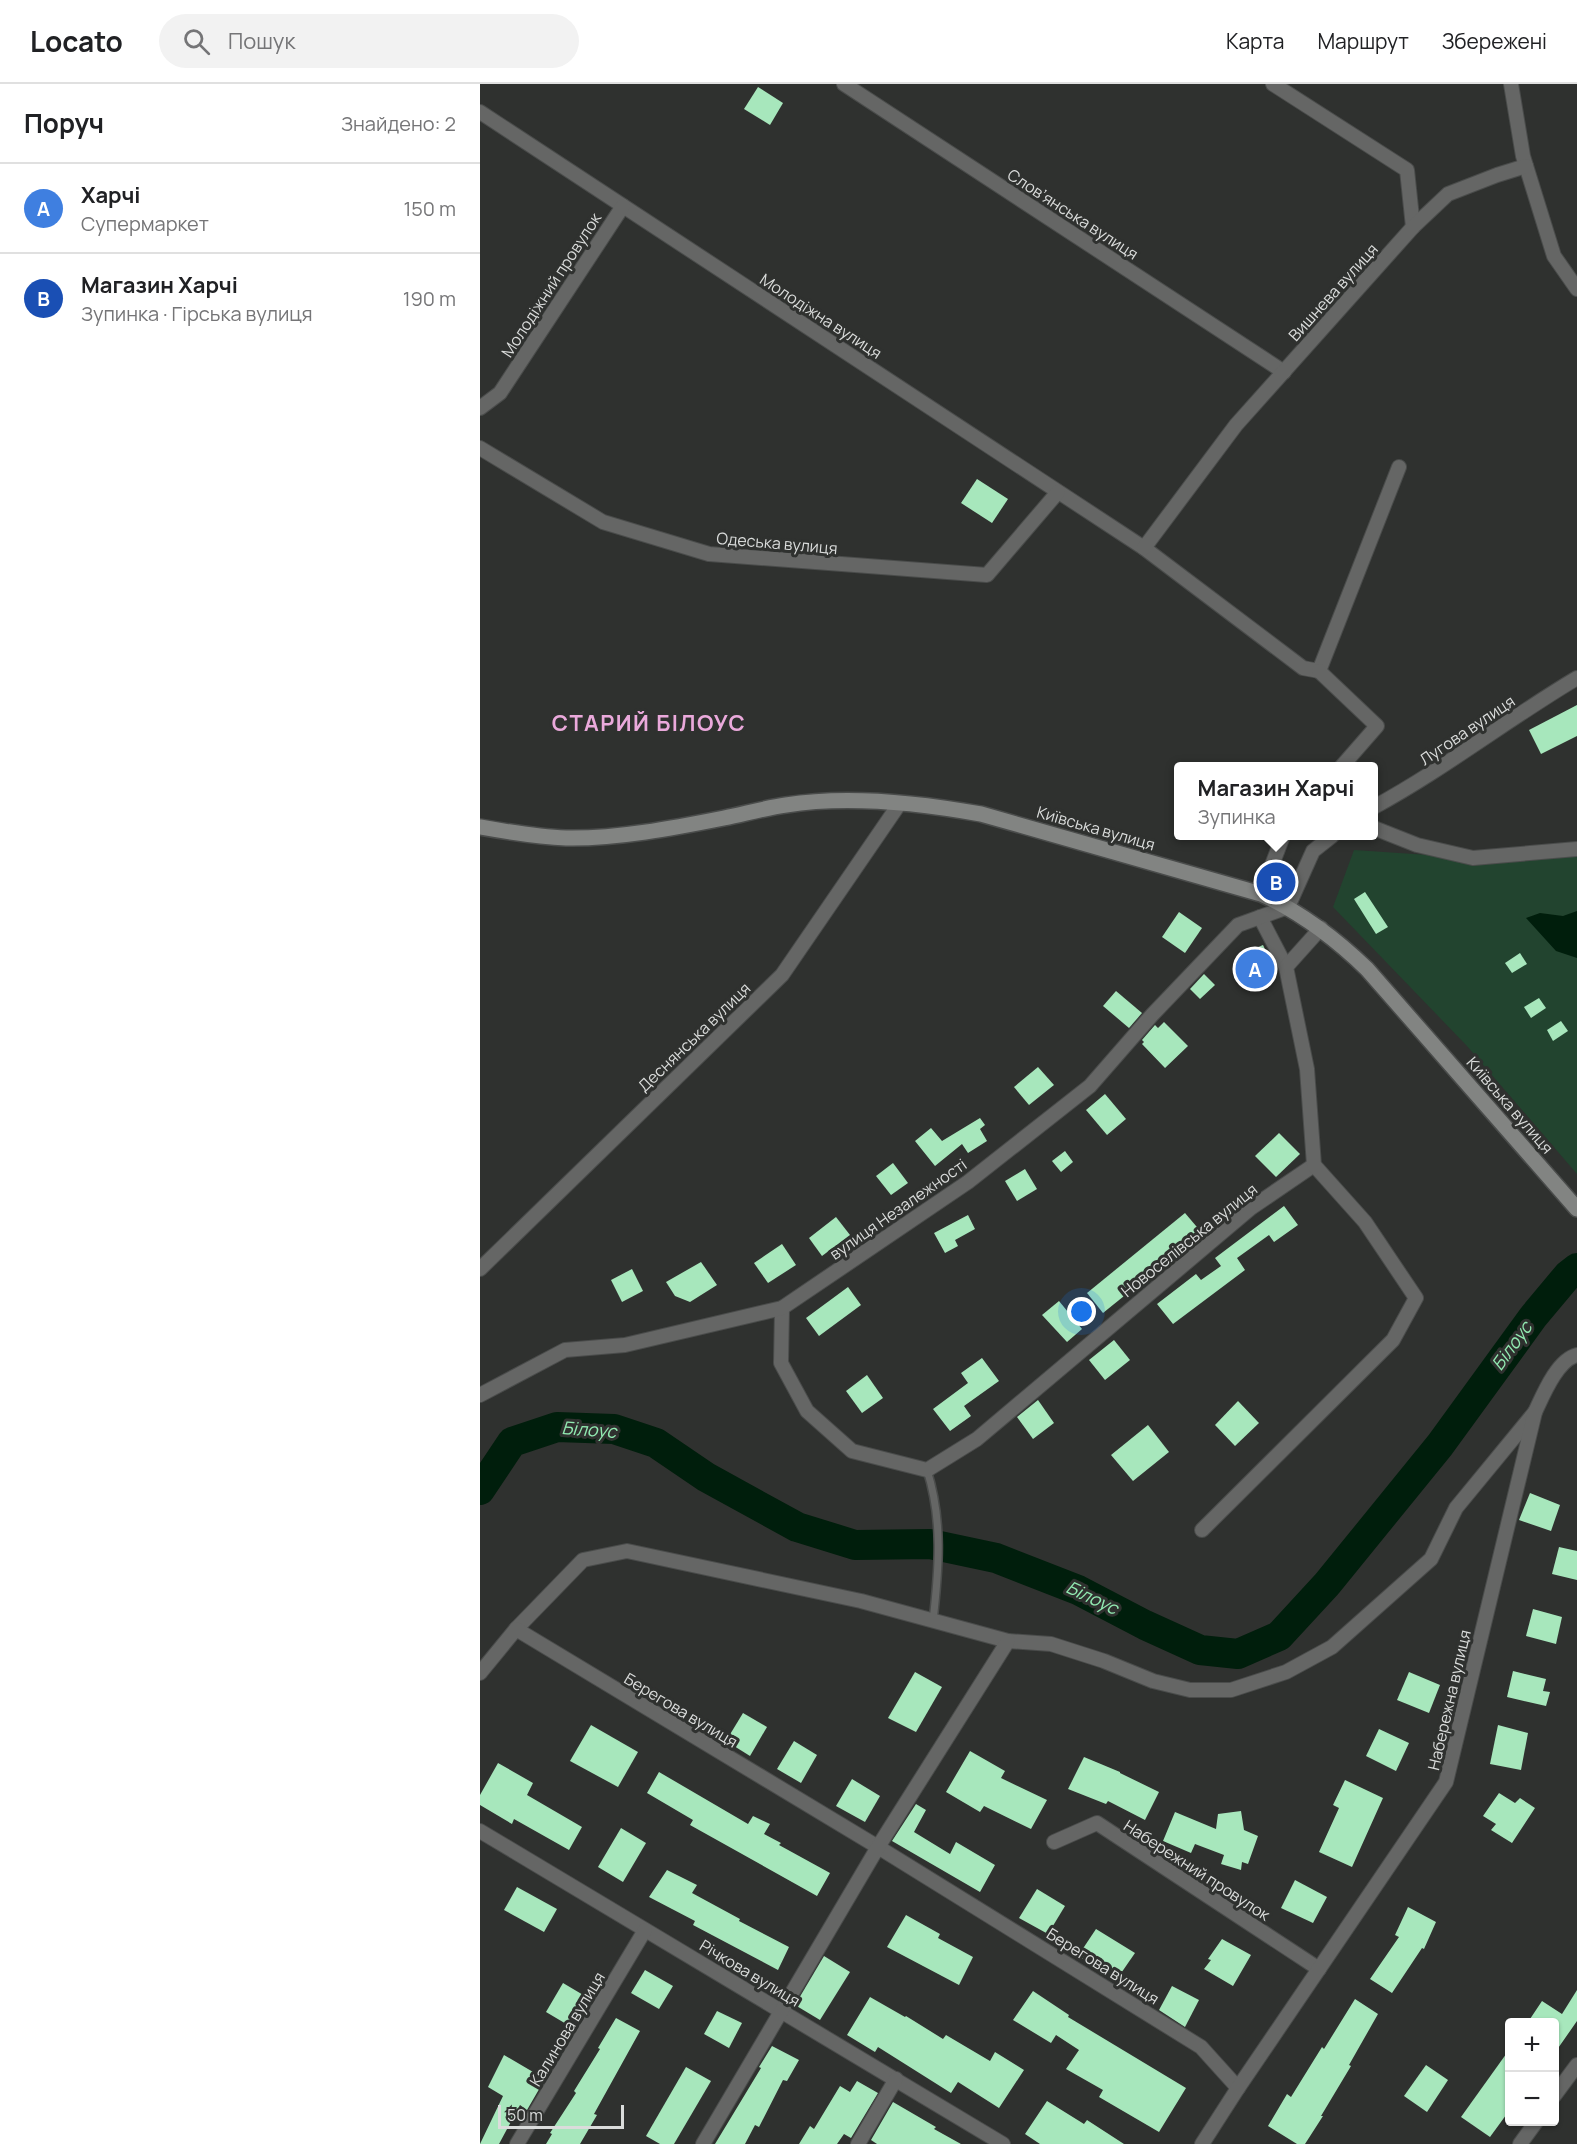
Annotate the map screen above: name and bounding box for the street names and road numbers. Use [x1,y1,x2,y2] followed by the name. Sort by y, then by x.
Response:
[1003,163,1143,265] street label: Словʼянська вулиця
[496,208,607,362] street label: Молодіжний провулок
[1283,238,1383,346] street label: Вишнева вулиця
[756,268,886,364] street label: Молодіжна вулиця
[715,527,839,559] street label: Одеська вулиця
[1415,690,1519,770] street label: Лугова вулиця
[1034,801,1158,855] street label: Київська вулиця
[633,977,755,1097] street label: Деснянська вулиця
[1462,1052,1558,1158] street label: Київська вулиця
[825,1153,971,1265] street label: вулиця Незалежності
[1116,1178,1262,1302] street label: Новоселівська вулиця
[1422,1628,1476,1772] street label: Набережна вулиця
[620,1667,742,1753] street label: Берегова вулиця
[1120,1814,1275,1926] street label: Набережний провулок
[1042,1922,1164,2010] street label: Берегова вулиця
[696,1934,804,2012] street label: Річкова вулиця
[524,1968,610,2090] street label: Калинова вулиця

